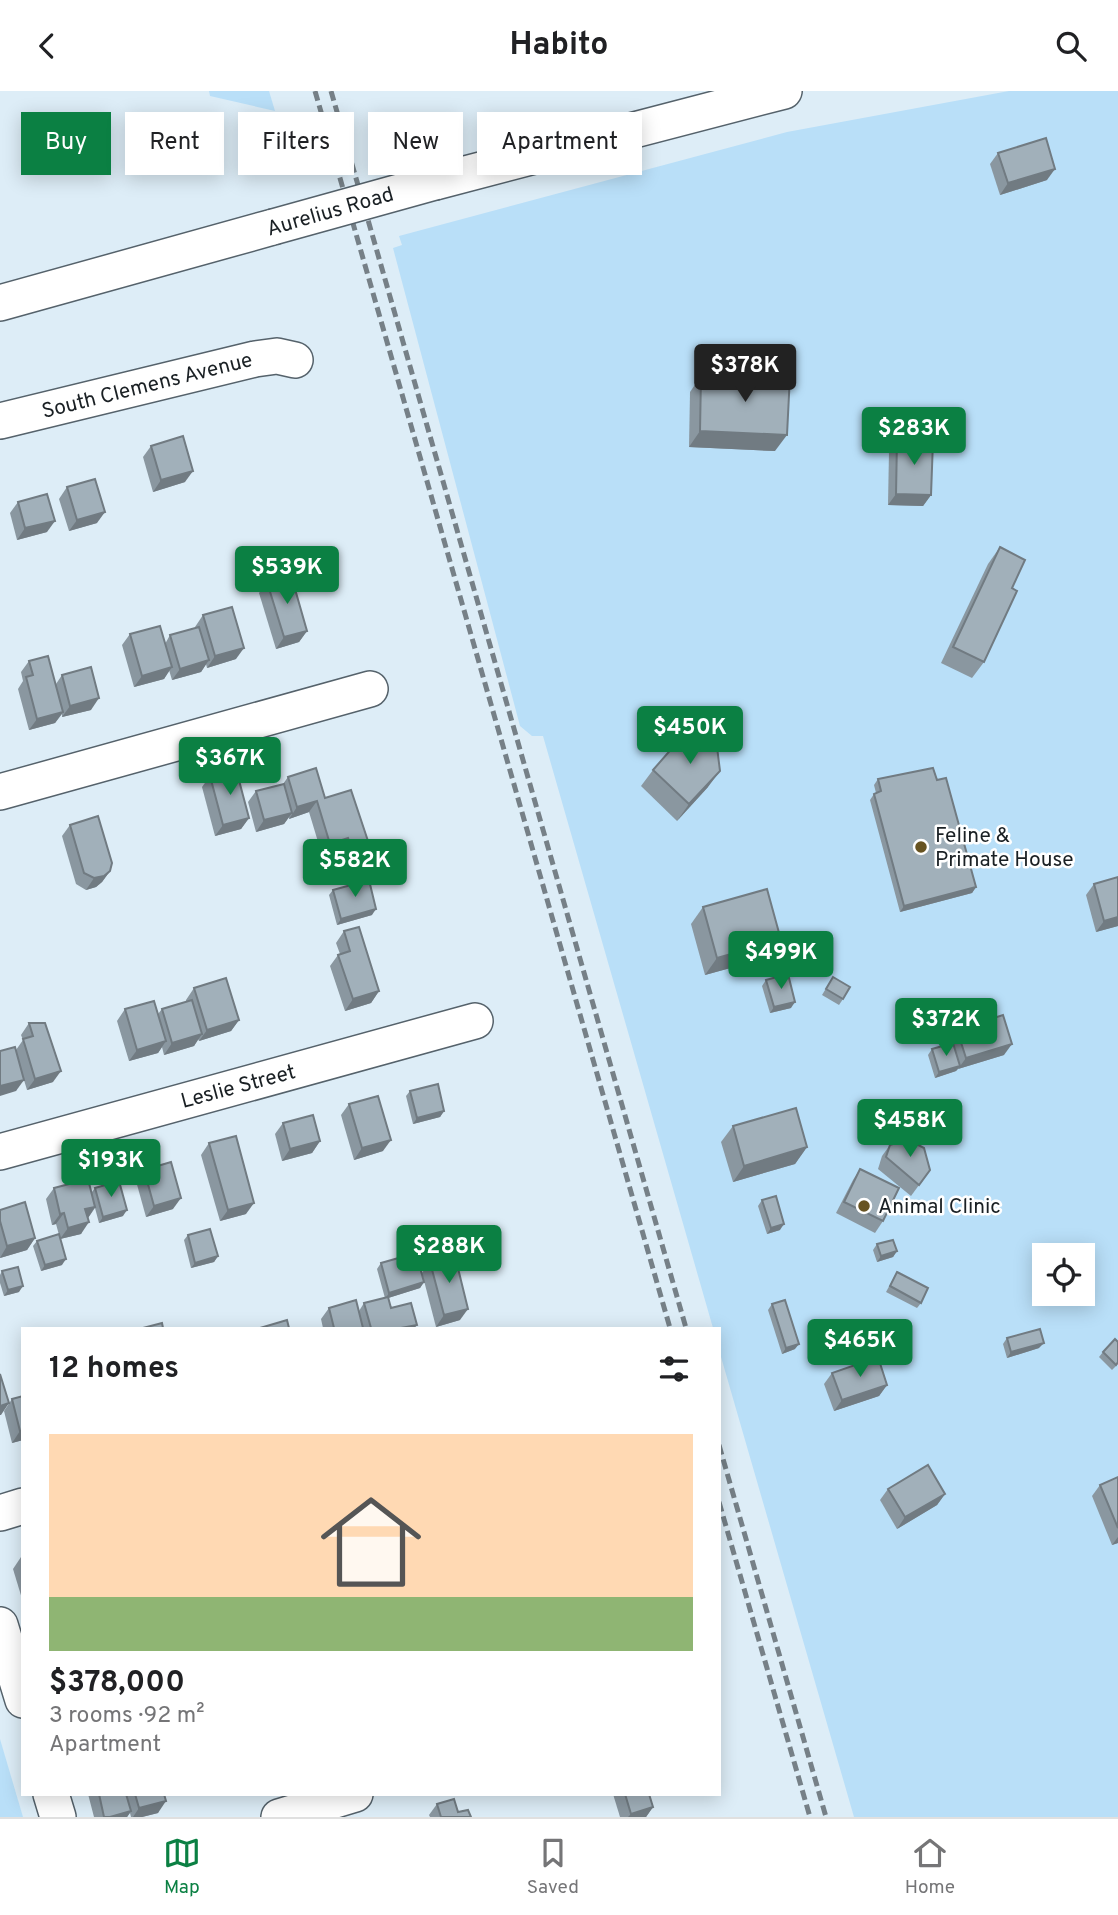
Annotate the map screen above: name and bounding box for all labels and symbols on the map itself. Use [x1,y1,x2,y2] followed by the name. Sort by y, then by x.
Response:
[264,181,397,243] street label: Aurelius Road
[696,345,794,404] pin: $378K
[39,347,256,426] street label: South Clemens Avenue
[865,407,963,467] pin: $283K
[238,547,336,606] pin: $539K
[641,707,739,766] pin: $450K
[181,737,279,797] pin: $367K
[935,823,1073,874] place label: Feline & Primate House
[306,839,404,899] pin: $582K
[913,839,929,855] marker: Feline & Primate House
[732,932,830,991] pin: $499K
[897,999,995,1058] pin: $372K
[178,1059,299,1116] street label: Leslie Street
[861,1100,959,1159] pin: $458K
[62,1139,160,1199] pin: $193K
[878,1194,1001,1221] place label: Animal Clinic
[856,1198,872,1214] marker: Animal Clinic
[400,1225,498,1285] pin: $288K
[811,1319,909,1379] pin: $465K

